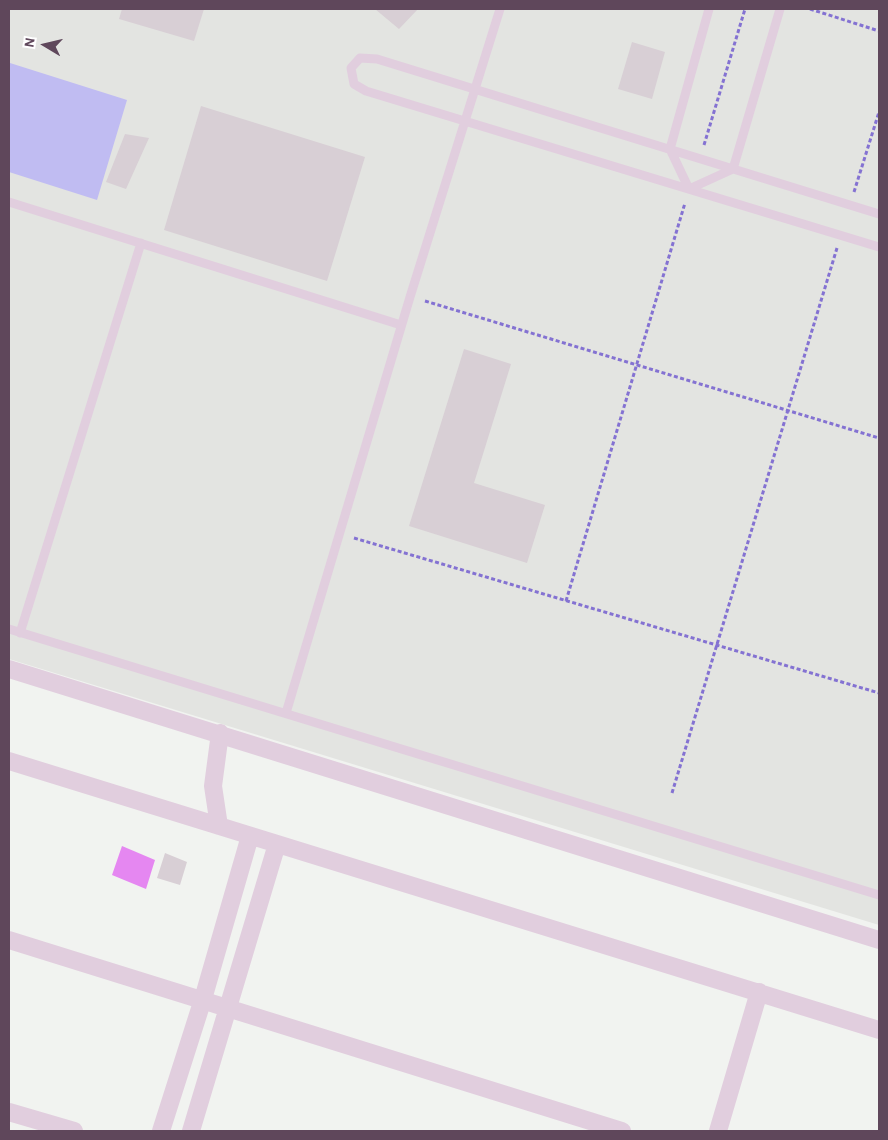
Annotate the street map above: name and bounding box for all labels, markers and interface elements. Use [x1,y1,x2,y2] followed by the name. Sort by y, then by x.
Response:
[20,20,70,70] north arrow
[23,37,38,49] text: N

